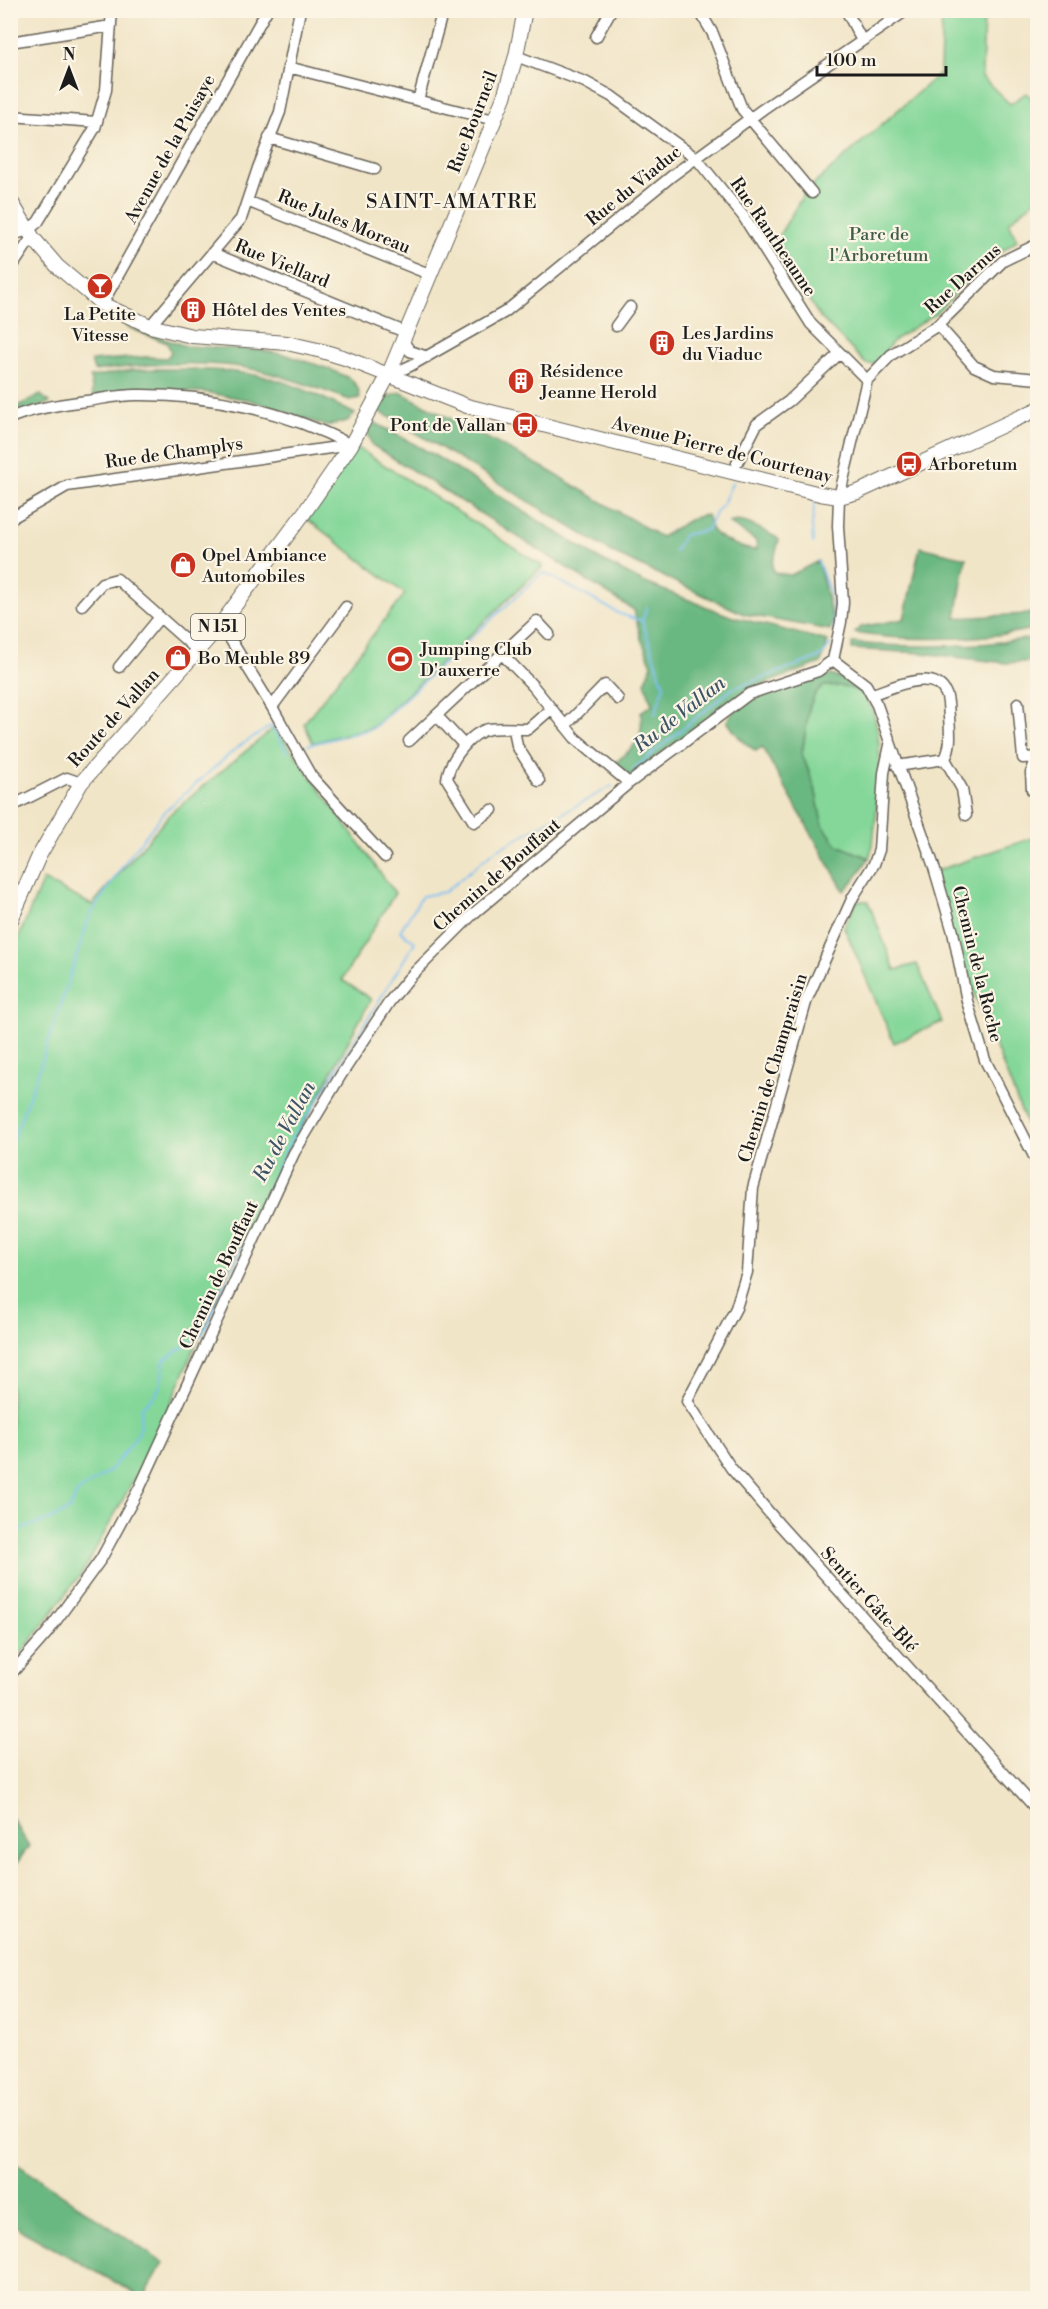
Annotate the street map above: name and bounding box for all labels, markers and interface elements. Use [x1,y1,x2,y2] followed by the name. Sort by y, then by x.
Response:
[39,39,99,99] north arrow
[817,39,946,77] scale bar
[63,45,76,65] text: N
[826,49,877,72] text: 100 m
[443,67,503,176] street label: Rue Bourneil
[119,70,221,229] street label: Avenue de la Puisaye
[582,141,686,231] street label: Rue du Viaduc
[725,173,821,301] street label: Rue Rantheaume
[274,185,415,259] street label: Rue Jules Moreau
[366,190,538,215] district label: SAINT-AMATRE
[830,223,929,267] park label: Parc de l'Arboretum
[231,235,333,294] street label: Rue Viellard
[920,238,1006,320] street label: Rue Darnus
[85,271,115,301] bar icon: La Petite Vitesse
[178,295,208,325] building icon: Hôtel des Ventes
[212,299,346,322] place label: Hôtel des Ventes
[64,303,136,347] place label: La Petite Vitesse
[682,322,774,366] place label: Les Jardins du Viaduc
[647,328,677,358] building icon: Les Jardins du Viaduc
[539,360,658,404] place label: Résidence Jeanne Herold
[506,366,536,396] building icon: Résidence Jeanne Herold
[510,410,540,440] bus stop icon: Pont de Vallan
[608,411,835,489] street label: Avenue Pierre de Courtenay
[390,414,506,437] place label: Pont de Vallan
[104,432,244,474] street label: Rue de Champlys
[894,449,924,479] bus stop icon: Arboretum
[927,453,1018,476] place label: Arboretum
[201,544,327,588] place label: Opel Ambiance Automobiles
[168,550,198,580] shop icon: Opel Ambiance Automobiles
[191,614,245,640] road number: N 151
[419,638,532,682] place label: Jumping Club D'auxerre
[163,643,193,673] shop icon: Bo Meuble 89
[385,644,415,674] sports icon: Jumping Club D'auxerre
[197,647,310,670] place label: Bo Meuble 89
[63,663,165,772] street label: Route de Vallan
[628,671,732,759] water label: Ru de Vallan
[428,813,566,937] street label: Chemin de Bouffaut
[946,883,1008,1045] street label: Chemin de la Roche
[733,970,813,1166] street label: Chemin de Champraisin
[248,1077,322,1187] water label: Ru de Vallan
[174,1196,264,1353] street label: Chemin de Bouffaut
[815,1542,923,1658] street label: Sentier Gâte-Blé

